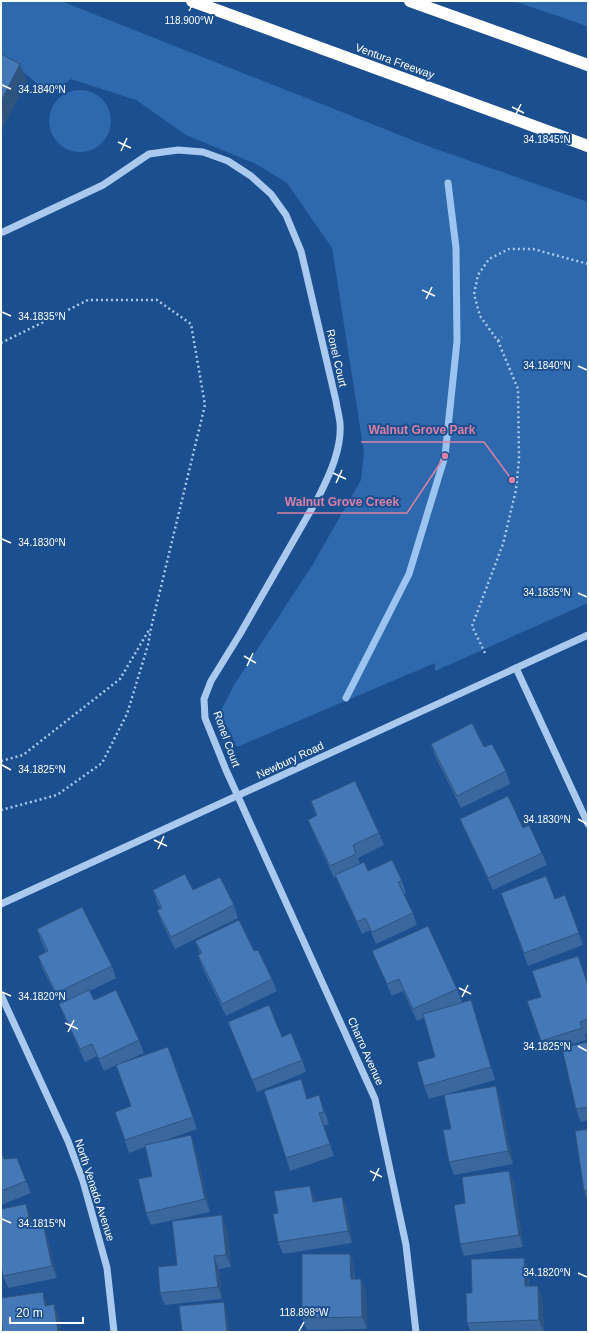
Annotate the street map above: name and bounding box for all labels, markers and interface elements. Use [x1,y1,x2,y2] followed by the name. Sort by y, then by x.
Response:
[165,15,214,26] text: 118.900°W
[354,41,437,81] street label: Ventura Freeway
[18,84,66,95] text: 34.1840°N
[523,134,571,145] text: 34.1845°N
[18,311,66,322] text: 34.1835°N
[325,328,349,388] street label: Ronel Court
[523,360,571,371] text: 34.1840°N
[361,418,484,442] callout: Walnut Grove Park
[369,423,476,437] text: Walnut Grove Park
[277,489,407,513] callout: Walnut Grove Creek
[285,495,399,509] text: Walnut Grove Creek
[18,537,66,548] text: 34.1830°N
[523,587,571,598] text: 34.1835°N
[211,709,243,769] street label: Ronel Court
[254,739,326,781] street label: Newbury Road
[18,764,66,775] text: 34.1825°N
[523,814,571,825] text: 34.1830°N
[18,991,66,1002] text: 34.1820°N
[346,1015,386,1087] street label: Charro Avenue
[523,1041,571,1052] text: 34.1825°N
[73,1137,117,1243] street label: North Venado Avenue
[18,1218,66,1229] text: 34.1815°N
[523,1267,571,1278] text: 34.1820°N
[10,1299,83,1325] scale bar
[16,1306,43,1320] text: 20 m
[280,1307,329,1318] text: 118.898°W

